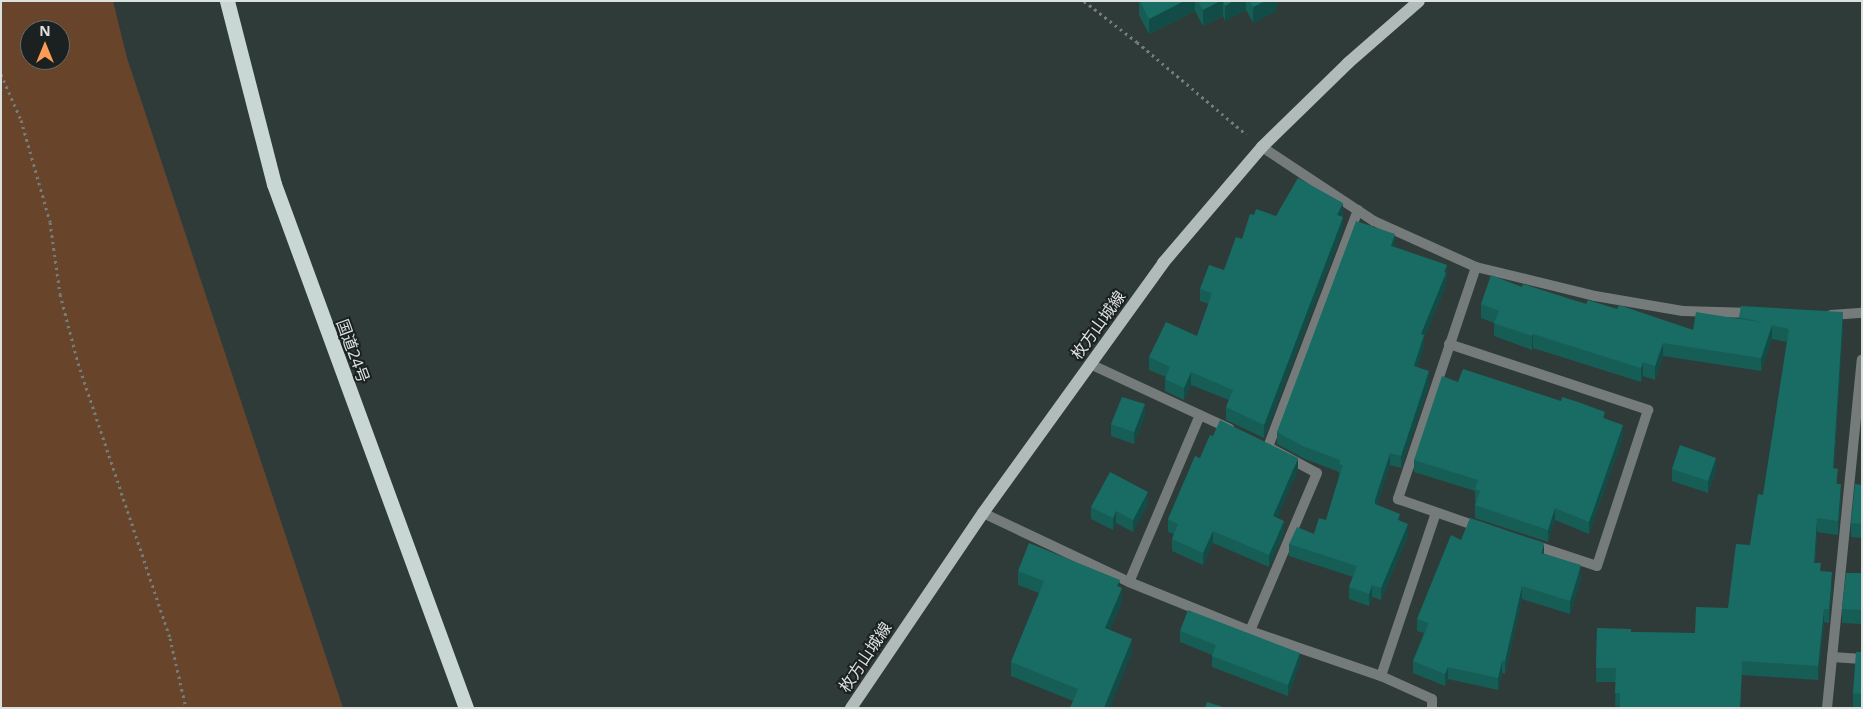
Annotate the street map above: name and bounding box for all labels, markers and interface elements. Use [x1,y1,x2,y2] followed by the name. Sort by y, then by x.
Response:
[20,20,70,70] north arrow
[39,21,51,40] text: N
[1067,287,1129,363] street label: 枚方山城線
[333,317,373,385] street label: 国道24号
[835,618,895,696] street label: 枚方山城線

